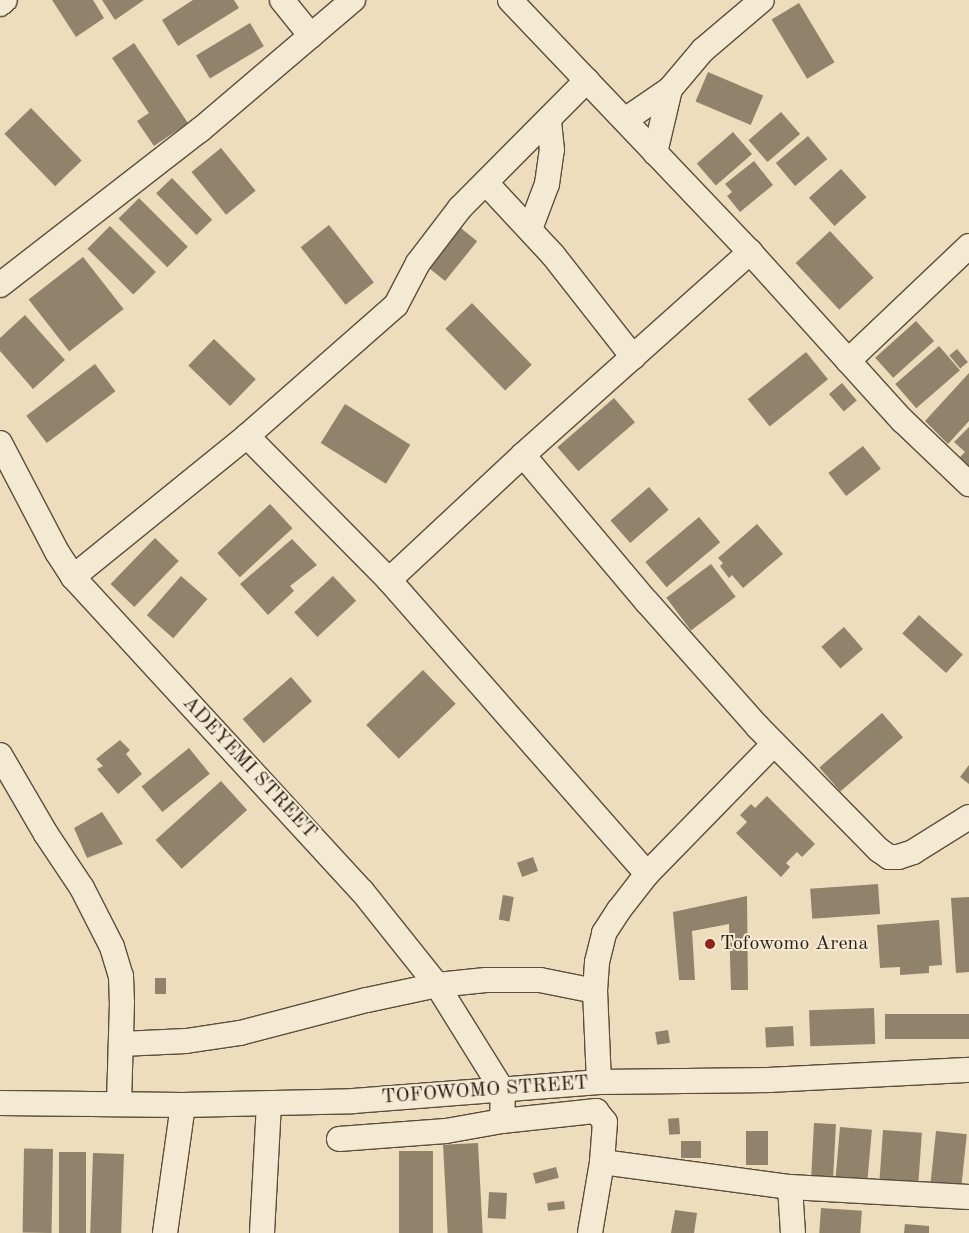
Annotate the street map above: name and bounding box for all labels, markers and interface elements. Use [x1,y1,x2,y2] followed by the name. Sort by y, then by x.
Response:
[177,692,321,844] street label: ADEYEMI STREET
[720,932,868,956] place label: Tofowomo Arena
[704,938,716,950] marker: Tofowomo Arena
[381,1072,589,1110] street label: TOFOWOMO STREET

